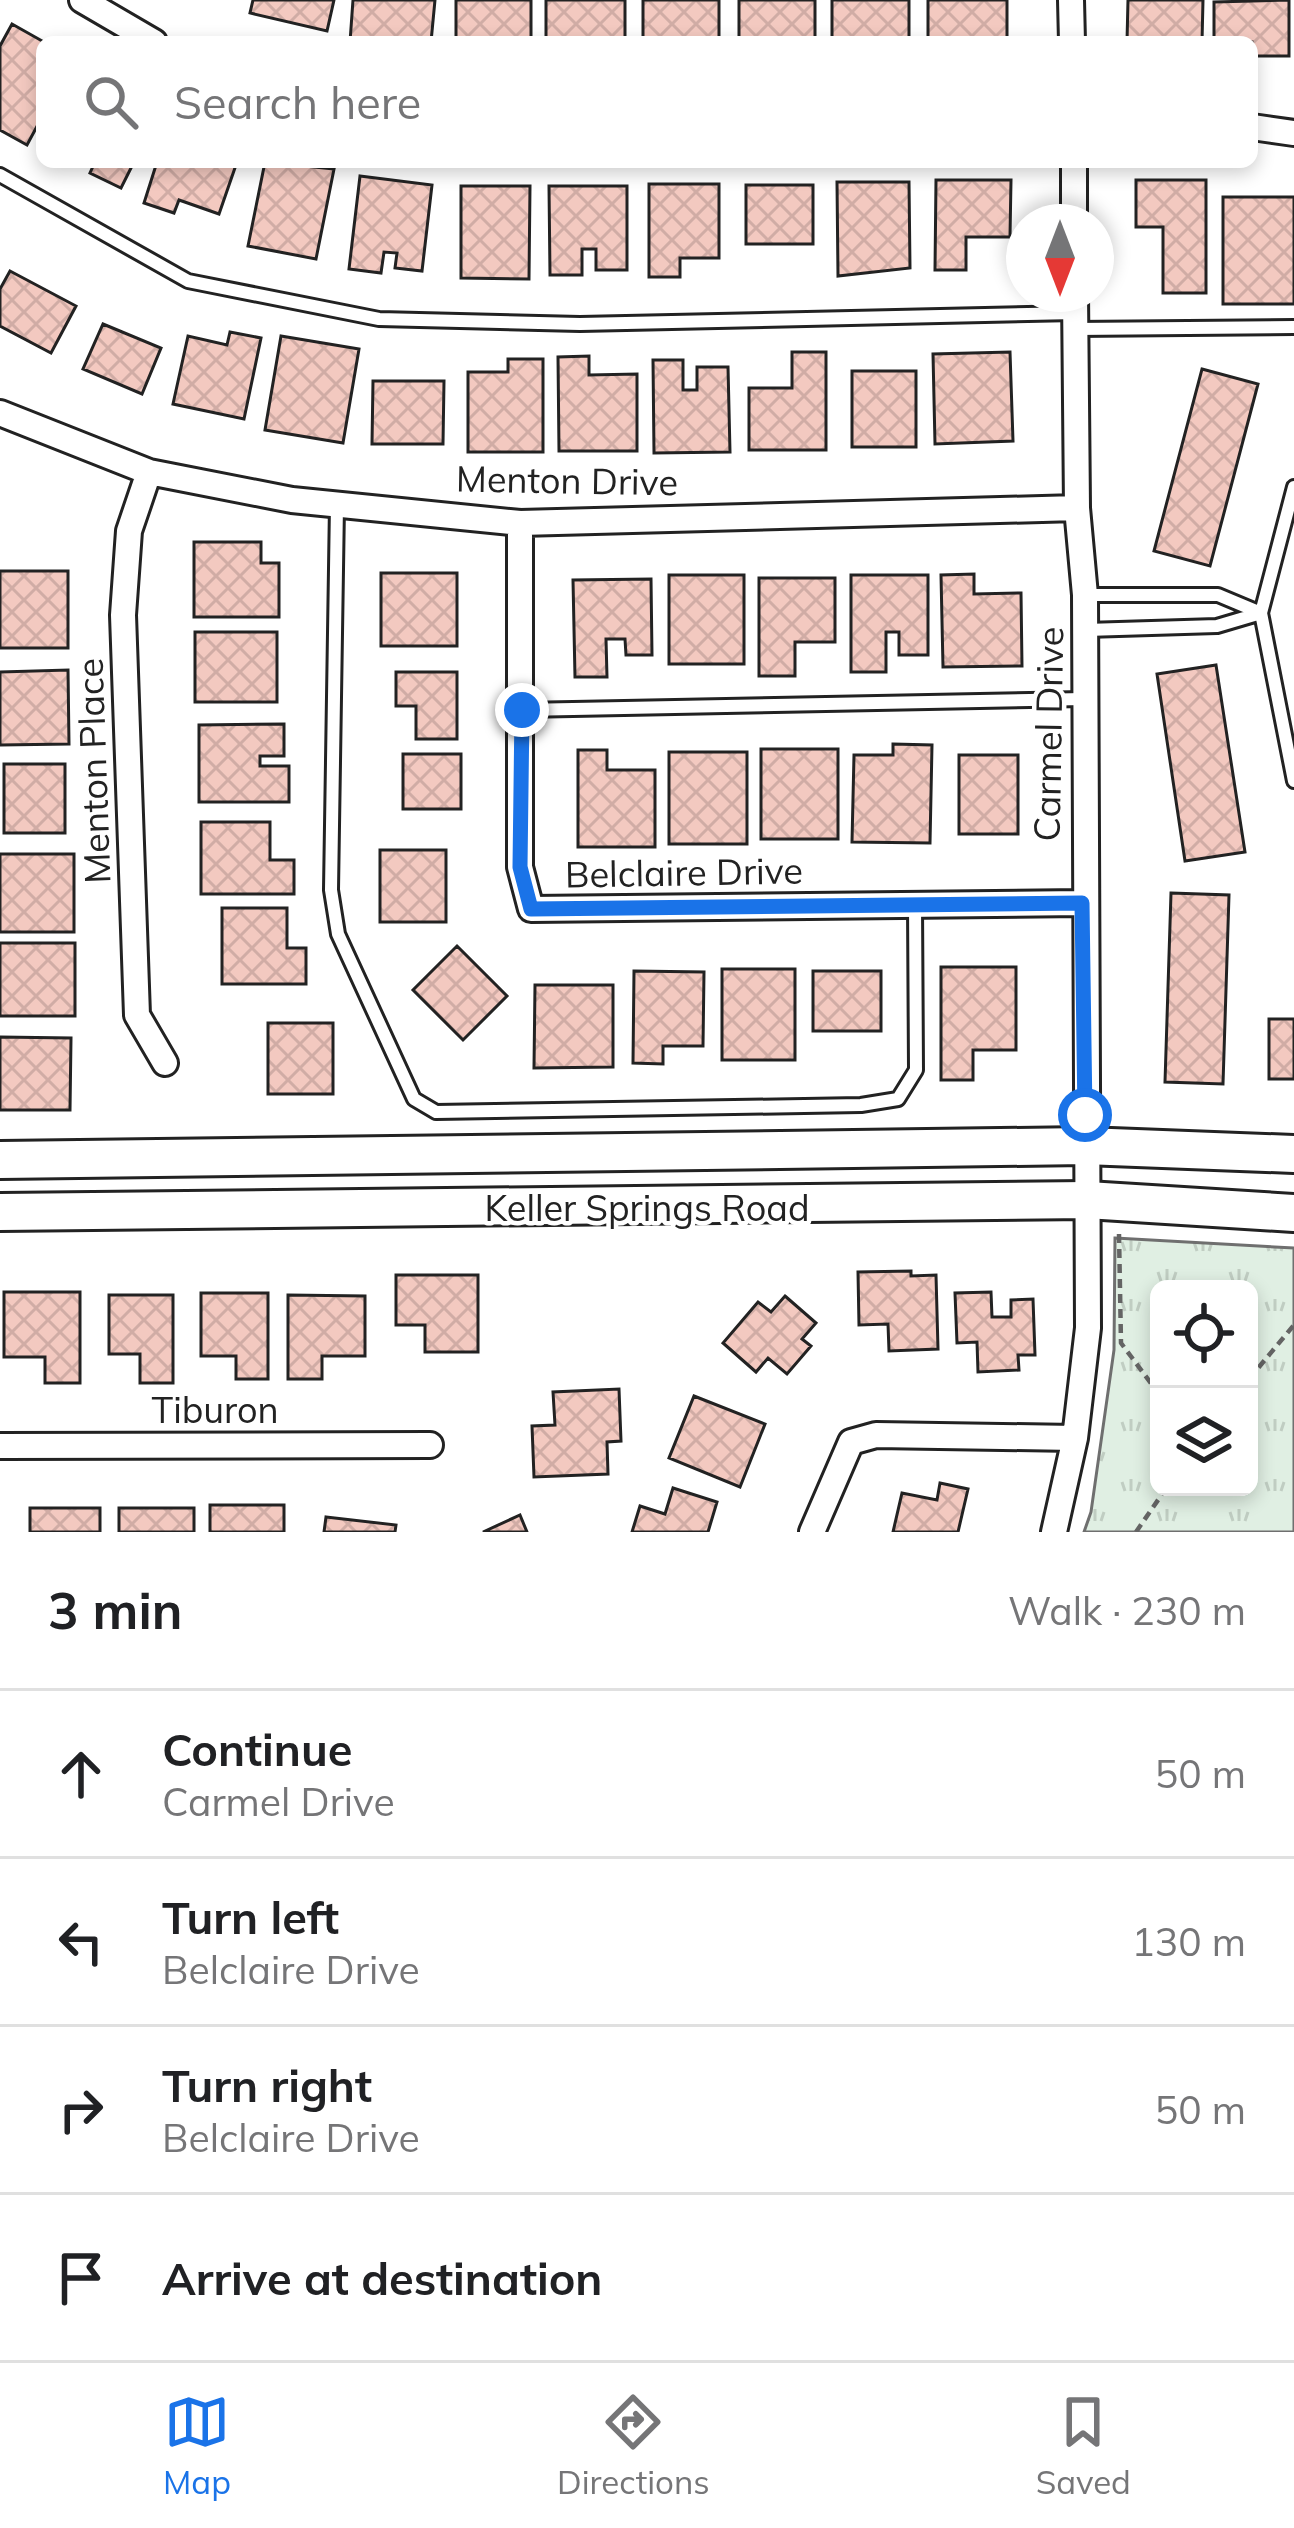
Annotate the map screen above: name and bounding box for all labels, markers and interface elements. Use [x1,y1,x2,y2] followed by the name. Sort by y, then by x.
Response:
[36,36,1258,168] search box
[78,69,144,135] icon: search
[174,74,421,130] text: Search here
[1006,204,1114,312] north arrow
[456,456,678,504] street label: Menton Drive
[1024,626,1072,842] street label: Carmel Drive
[67,657,119,885] street label: Menton Place
[495,683,549,737] route end
[565,847,803,897] street label: Belclaire Drive
[1058,1088,1112,1142] route start
[484,1185,810,1230] street label: Keller Springs Road
[1150,1280,1258,1496] map controls
[1150,1280,1258,1388] button: locate
[151,1387,279,1432] street label: Tiburon
[1150,1388,1258,1496] button: layers
[48,1578,183,1642] text: 3 min
[1008,1586,1246,1635] text: Walk · 230 m
[162,1721,352,1777] text: Continue
[48,1741,114,1807] icon: ahead
[1155,1749,1246,1798] text: 50 m
[162,1777,395,1826] text: Carmel Drive
[162,1889,339,1945] text: Turn left
[48,1909,114,1975] icon: left
[1131,1917,1246,1966] text: 130 m
[162,1945,420,1994] text: Belclaire Drive
[162,2057,372,2113] text: Turn right
[48,2077,114,2143] icon: right
[1155,2085,1246,2134] text: 50 m
[162,2113,420,2162] text: Belclaire Drive
[48,2245,114,2311] icon: arrive
[162,2250,602,2306] text: Arrive at destination
[163,2389,231,2502] tab: Map
[557,2389,710,2502] tab: Directions
[1036,2389,1131,2502] tab: Saved

